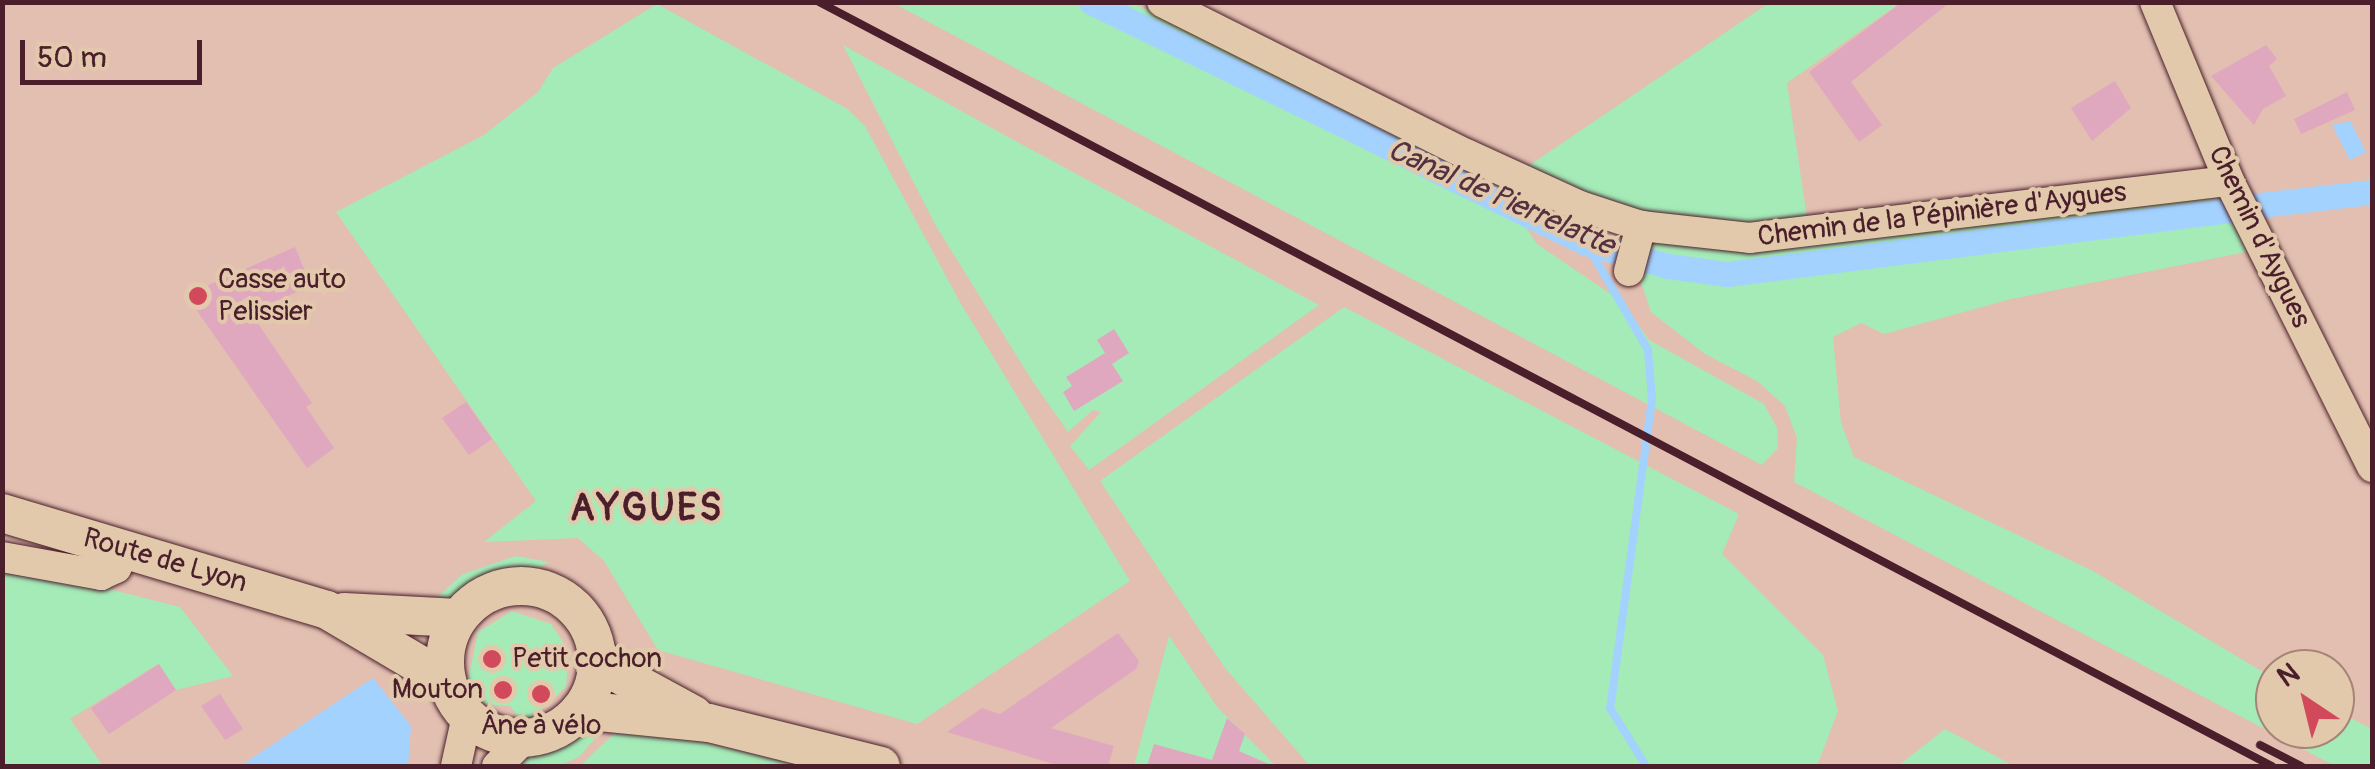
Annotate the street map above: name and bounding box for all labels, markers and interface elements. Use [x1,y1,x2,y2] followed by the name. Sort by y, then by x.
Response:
[25,20,208,82] scale bar
[37,39,107,76] text: 50 m
[1382,132,1620,264] water label: Canal de Pierrelatte
[2200,141,2318,333] street label: Chemin d'Aygues
[1756,176,2128,254] street label: Chemin de la Pépinière d'Aygues
[218,263,346,329] place label: Casse auto Pelissier
[187,285,209,307] marker: Casse auto Pelissier
[570,486,724,532] district label: AYGUES
[79,522,251,600] street label: Route de Lyon
[512,642,662,676] place label: Petit cochon
[481,648,503,670] marker: Petit cochon
[2255,649,2355,749] north arrow
[2271,656,2306,695] text: N
[392,673,483,707] place label: Mouton
[492,679,514,701] marker: Mouton
[530,683,552,705] marker: Âne à vélo
[481,709,601,743] place label: Âne à vélo

